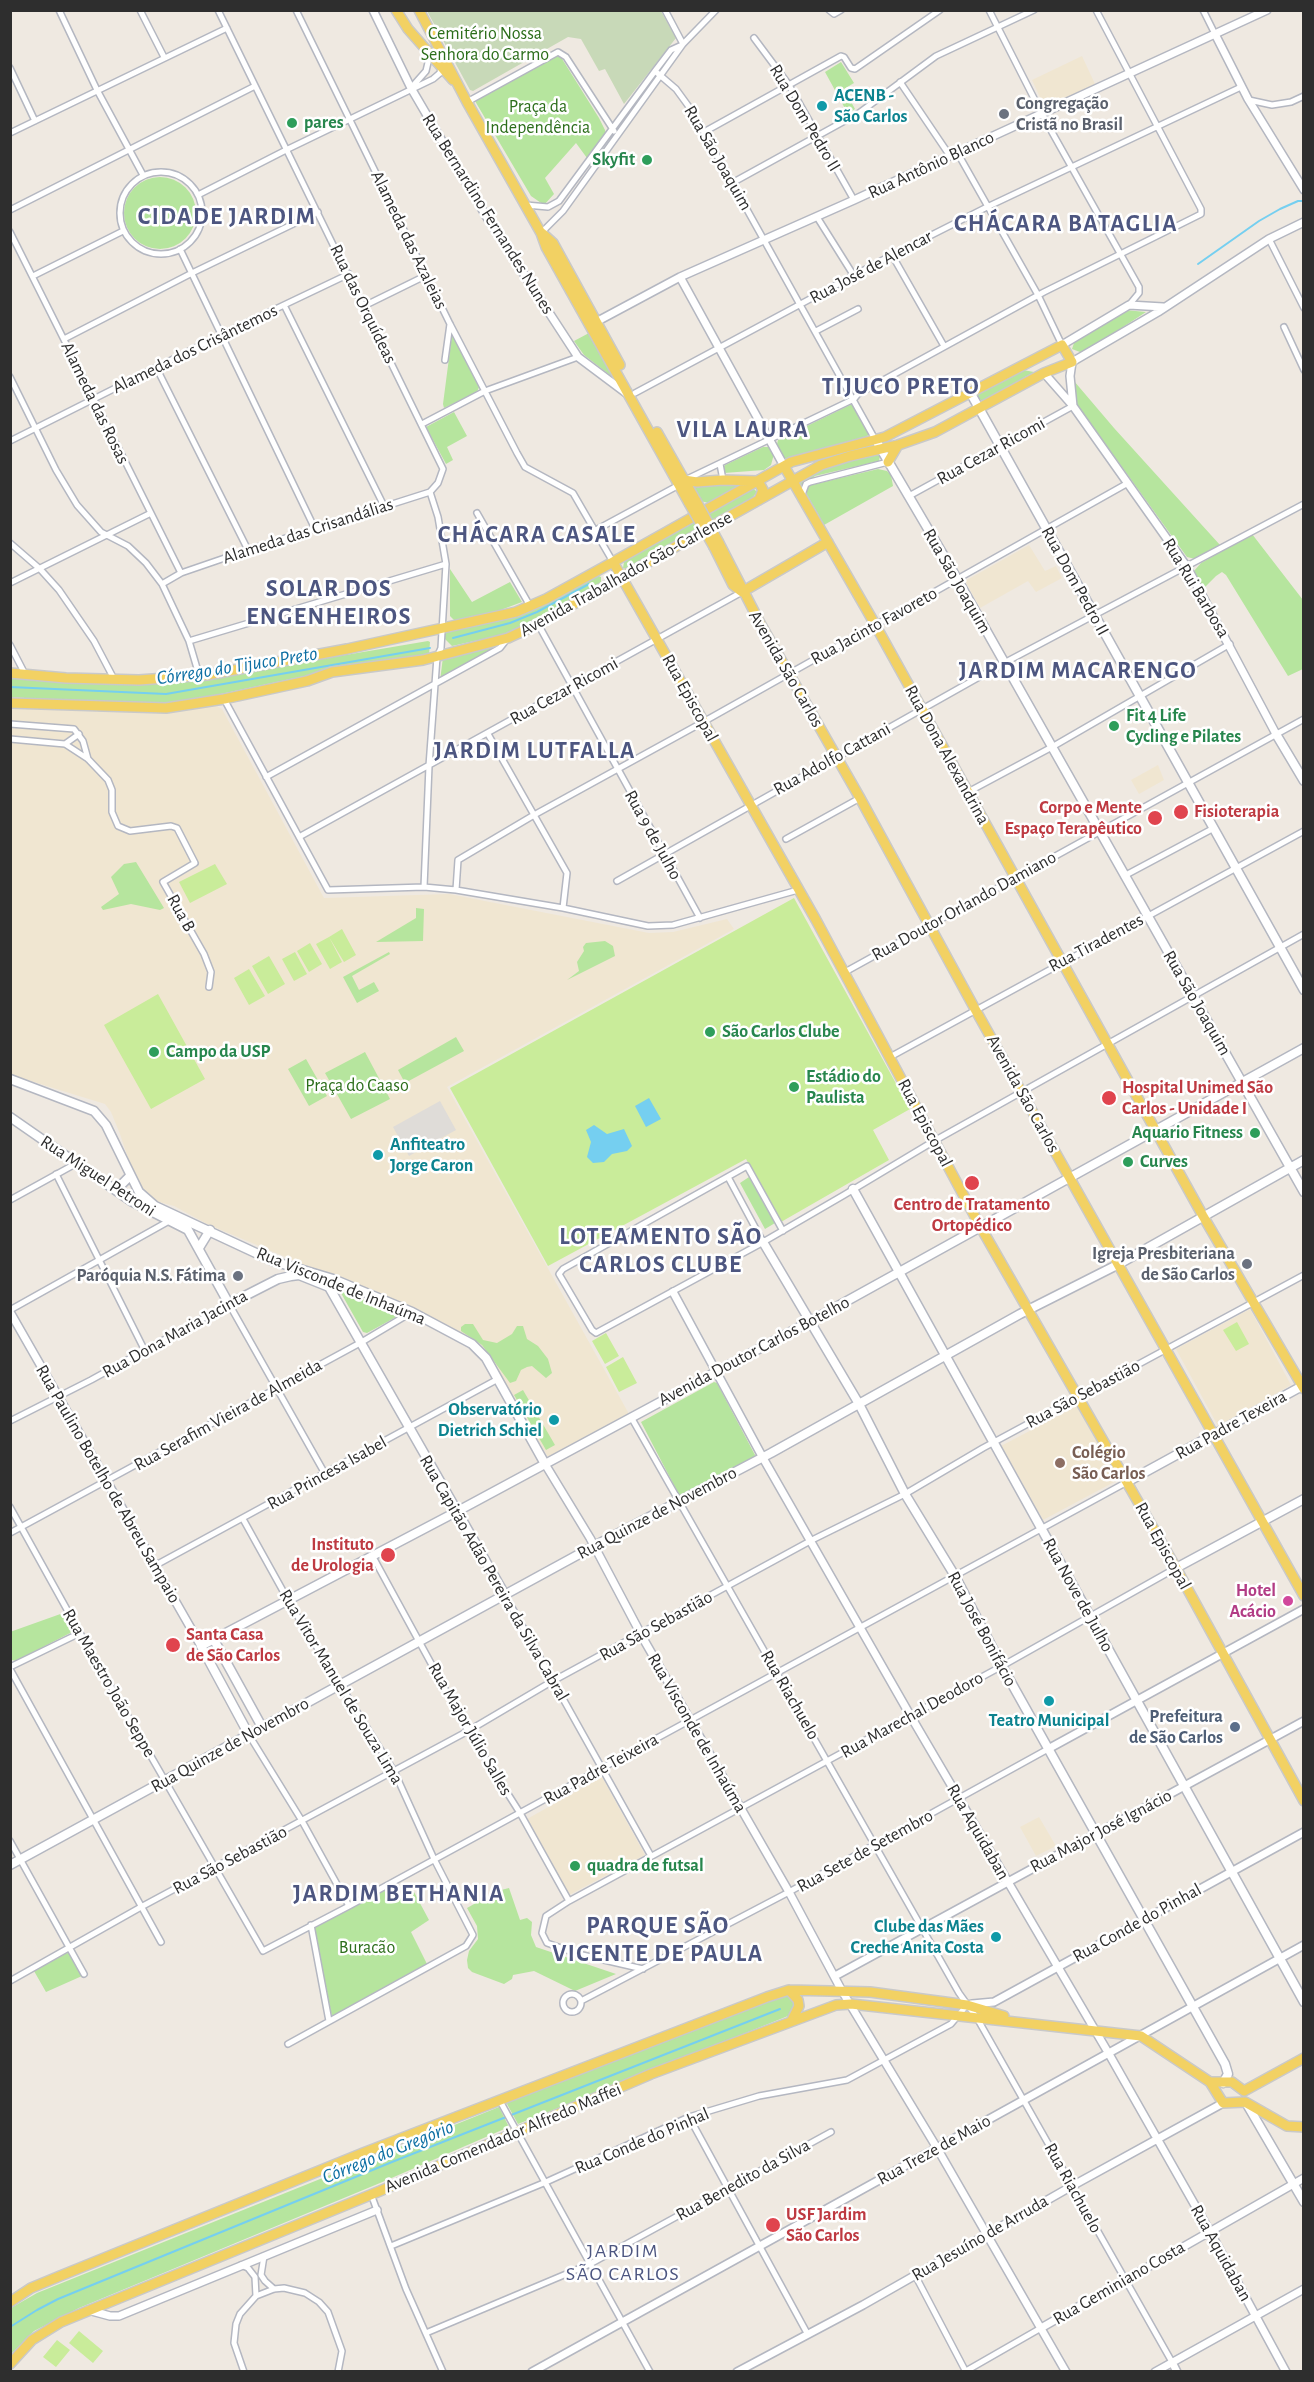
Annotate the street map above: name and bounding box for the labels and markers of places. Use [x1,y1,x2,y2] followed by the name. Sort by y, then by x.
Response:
[834,85,907,128] place label: ACENB - São Carlos
[1016,93,1123,136] place label: Congregação Cristã no Brasil
[815,99,829,113] marker: ACENB - São Carlos
[997,107,1011,121] marker: Congregação Cristã no Brasil
[304,112,344,134] place label: pares
[285,116,299,130] marker: pares
[592,149,635,171] place label: Skyfit
[640,153,654,167] marker: Skyfit
[1126,705,1241,748] place label: Fit 4 Life Cycling e Pilates
[1107,719,1121,733] marker: Fit 4 Life Cycling e Pilates
[1004,797,1142,840] place label: Corpo e Mente Espaço Terapêutico
[1194,801,1279,823] place label: Fisioterapia
[1172,803,1190,821] marker: Fisioterapia
[1146,809,1164,827] marker: Corpo e Mente Espaço Terapêutico
[722,1021,840,1043] place label: São Carlos Clube
[703,1025,717,1039] marker: São Carlos Clube
[166,1041,271,1063] place label: Campo da USP
[147,1045,161,1059] marker: Campo da USP
[806,1066,881,1108] place label: Estádio do Paulista
[1122,1077,1273,1120] place label: Hospital Unimed São Carlos - Unidade I
[787,1080,801,1094] marker: Estádio do Paulista
[1100,1089,1118,1107] marker: Hospital Unimed São Carlos - Unidade I
[1132,1122,1243,1144] place label: Aquario Fitness
[1248,1126,1262,1140] marker: Aquario Fitness
[390,1134,473,1176] place label: Anfiteatro Jorge Caron
[371,1148,385,1162] marker: Anfiteatro Jorge Caron
[1140,1151,1188,1173] place label: Curves
[1121,1155,1135,1169] marker: Curves
[963,1174,981,1192] marker: Centro de Tratamento Ortopédico
[894,1194,1050,1236] place label: Centro de Tratamento Ortopédico
[1092,1243,1235,1286] place label: Igreja Presbiteriana de São Carlos
[1240,1257,1254,1271] marker: Igreja Presbiteriana de São Carlos
[76,1265,226,1287] place label: Paróquia N.S. Fátima
[231,1269,245,1283] marker: Paróquia N.S. Fátima
[438,1399,542,1442] place label: Observatório Dietrich Schiel
[547,1413,561,1427] marker: Observatório Dietrich Schiel
[1072,1442,1145,1484] place label: Colégio São Carlos
[1053,1456,1067,1470] marker: Colégio São Carlos
[291,1534,374,1576] place label: Instituto de Urologia
[379,1546,397,1564] marker: Instituto de Urologia
[1230,1580,1276,1622] place label: Hotel Acácio
[1281,1594,1295,1608] marker: Hotel Acácio
[186,1624,280,1666] place label: Santa Casa de São Carlos
[164,1636,182,1654] marker: Santa Casa de São Carlos
[1042,1694,1056,1708] marker: Teatro Municipal
[1129,1706,1223,1748] place label: Prefeitura de São Carlos
[989,1710,1109,1732] place label: Teatro Municipal
[1228,1720,1242,1734] marker: Prefeitura de São Carlos
[587,1855,704,1877] place label: quadra de futsal
[568,1859,582,1873] marker: quadra de futsal
[851,1916,984,1958] place label: Clube das Mães Creche Anita Costa
[989,1930,1003,1944] marker: Clube das Mães Creche Anita Costa
[786,2204,867,2246] place label: USF Jardim São Carlos
[764,2216,782,2234] marker: USF Jardim São Carlos

